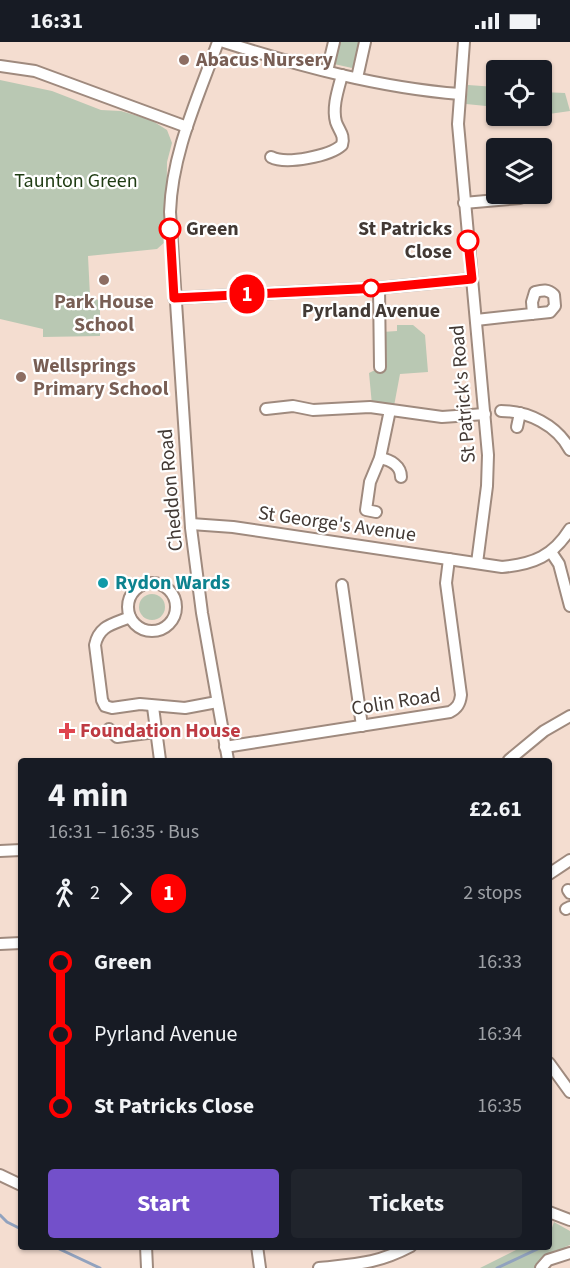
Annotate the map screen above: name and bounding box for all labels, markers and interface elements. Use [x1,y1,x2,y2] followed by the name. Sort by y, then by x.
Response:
[30,5,83,37] text: 16:31
[195,46,334,74] place label: Abacus Nursery
[177,53,191,67] marker: Abacus Nursery
[486,60,552,204] map controls
[486,60,552,126] button: locate
[486,138,552,204] button: layers
[14,167,138,195] park label: Taunton Green
[186,215,239,243] place label: Green
[358,215,452,266] place label: St Patricks Close
[159,218,181,240] marker: Green
[457,230,479,252] marker: St Patricks Close
[97,273,111,287] marker: Park House School
[228,274,266,314] line badge: 1
[241,279,253,309] text: 1
[362,279,380,297] marker: Pyrland Avenue
[54,288,154,339] place label: Park House School
[302,297,440,325] place label: Pyrland Avenue
[443,324,483,464] street label: St Patrick's Road
[33,352,169,403] place label: Wellsprings Primary School
[14,370,28,384] marker: Wellsprings Primary School
[152,427,190,553] street label: Cheddon Road
[256,499,418,549] street label: St George's Avenue
[115,569,230,597] place label: Rydon Wards
[96,576,110,590] marker: Rydon Wards
[349,681,443,723] street label: Colin Road
[80,717,241,745] place label: Foundation House
[58,722,76,740] marker: Foundation House
[48,772,128,819] text: 4 min
[469,793,522,825] text: £2.61
[48,818,199,846] text: 16:31 – 16:35 · Bus
[48,877,81,910] icon: walk
[109,877,142,910] icon: forward
[163,878,174,908] text: 1
[90,879,100,907] text: 2
[463,879,522,907] text: 2 stops
[94,946,152,978] text: Green
[477,948,522,976] text: 16:33
[94,1018,238,1050] text: Pyrland Avenue
[477,1020,522,1048] text: 16:34
[94,1090,254,1122] text: St Patricks Close
[477,1092,522,1120] text: 16:35
[48,1169,279,1238] button: Start
[291,1169,522,1238] button: Tickets

